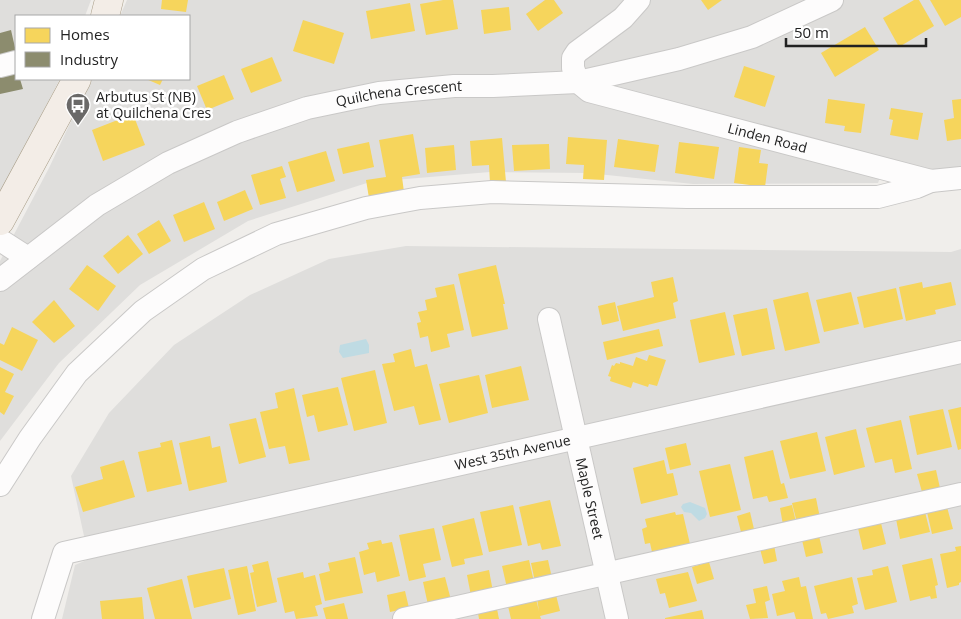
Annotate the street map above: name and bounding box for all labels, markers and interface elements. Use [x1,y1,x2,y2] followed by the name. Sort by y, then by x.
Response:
[15,15,190,80] legend
[786,15,926,47] scale bar
[794,22,829,42] text: 50 m
[60,24,110,44] text: Homes
[60,49,118,69] text: Industry
[334,76,462,111] street label: Quilchena Crescent
[96,87,212,122] place label: Arbutus St (NB) at Quilchena Cres
[65,92,91,126] bus stop icon: Arbutus St (NB) at Quilchena Cres
[726,118,809,157] street label: Linden Road
[453,430,572,474] street label: West 35th Avenue
[572,456,609,541] street label: Maple Street

